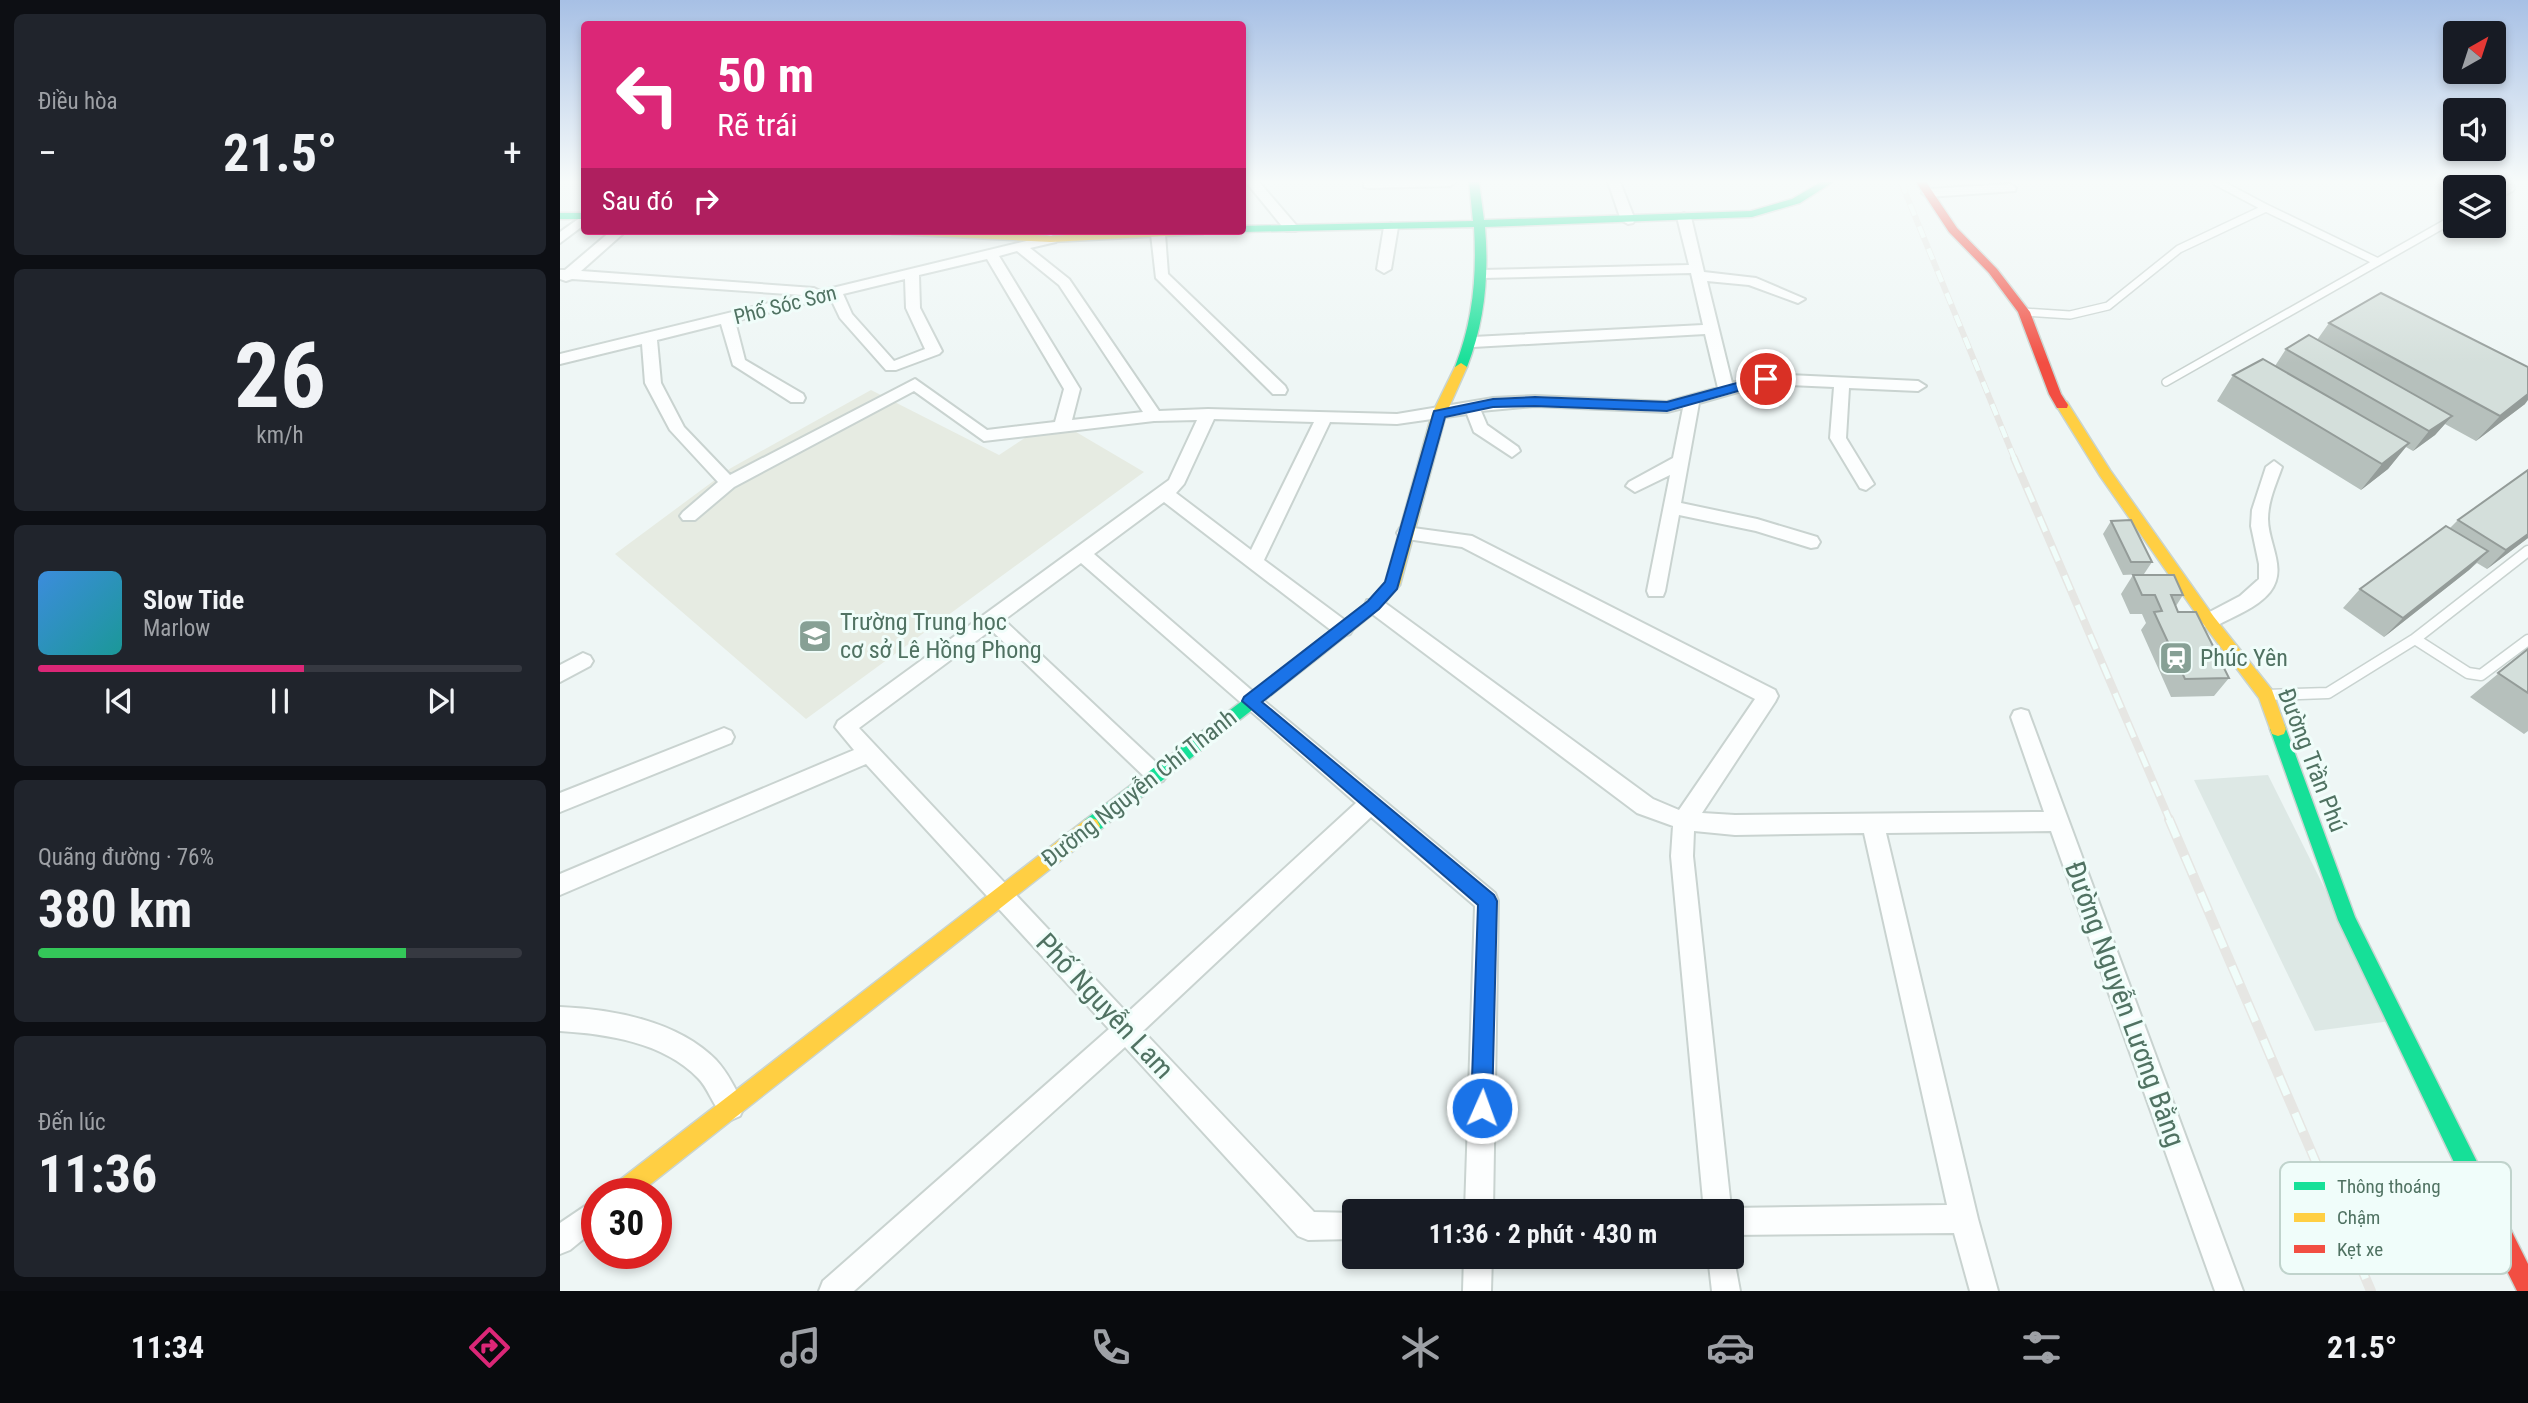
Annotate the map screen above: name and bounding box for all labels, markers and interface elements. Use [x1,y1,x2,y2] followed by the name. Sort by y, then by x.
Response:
[2443,21,2506,84] north arrow
[2443,21,2506,238] map controls
[717,47,814,104] text: 50 m
[602,49,693,140] icon: left
[38,88,118,115] text: Điều hòa
[2443,98,2506,161] button: sound
[717,106,798,144] text: Rẽ trái
[223,123,337,184] text: 21.5°
[38,131,57,175] text: −
[503,131,522,175] text: +
[2443,175,2506,238] button: layers
[687,182,725,220] icon: right
[602,186,673,216] text: Sau đó
[731,281,839,329] street label: Phố Sóc Sơn
[234,323,326,429] text: 26
[1736,349,1796,409] pin
[1747,360,1785,398] icon: arrive
[256,422,304,449] text: km/h
[143,585,244,615] text: Slow Tide
[840,608,1042,664] place label: Trường Trung học cơ sở Lê Hồng Phong
[143,615,210,642] text: Marlow
[796,617,834,655] school or university icon: Trường Trung học cơ sở Lê Hồng Phong
[2157,639,2195,677] station icon: Phúc Yên
[2200,644,2288,672] place label: Phúc Yên
[100,682,138,720] icon: previous
[261,682,299,720] icon: pause
[422,682,460,720] icon: next
[2272,684,2352,836] street label: Đường Trần Phú
[1036,703,1242,873] street label: Đường Nguyễn Chí Thanh
[38,844,214,871] text: Quãng đường · 76%
[2058,857,2192,1151] street label: Đường Nguyễn Lương Bằng
[38,879,192,940] text: 380 km
[1029,927,1181,1085] street label: Phố Nguyễn Lam
[1445,1071,1519,1145] position arrow
[38,1109,106,1136] text: Đến lúc
[38,1144,157,1205] text: 11:36
[2280,1162,2511,1274] legend
[2337,1175,2441,1198] text: Thông thoáng
[581,1178,672,1269] speed limit sign: 30
[2337,1206,2380,1229] text: Chậm
[1429,1219,1657,1249] text: 11:36 · 2 phút · 430 m
[2337,1238,2383,1261] text: Kẹt xe
[465,1323,514,1372] icon: directions
[776,1323,825,1372] icon: music
[1086,1323,1135,1372] icon: phone
[1396,1323,1445,1372] icon: climate
[1706,1323,1755,1372] icon: car
[2017,1323,2066,1372] icon: filters
[131,1328,204,1366] text: 11:34
[2327,1328,2397,1366] text: 21.5°

